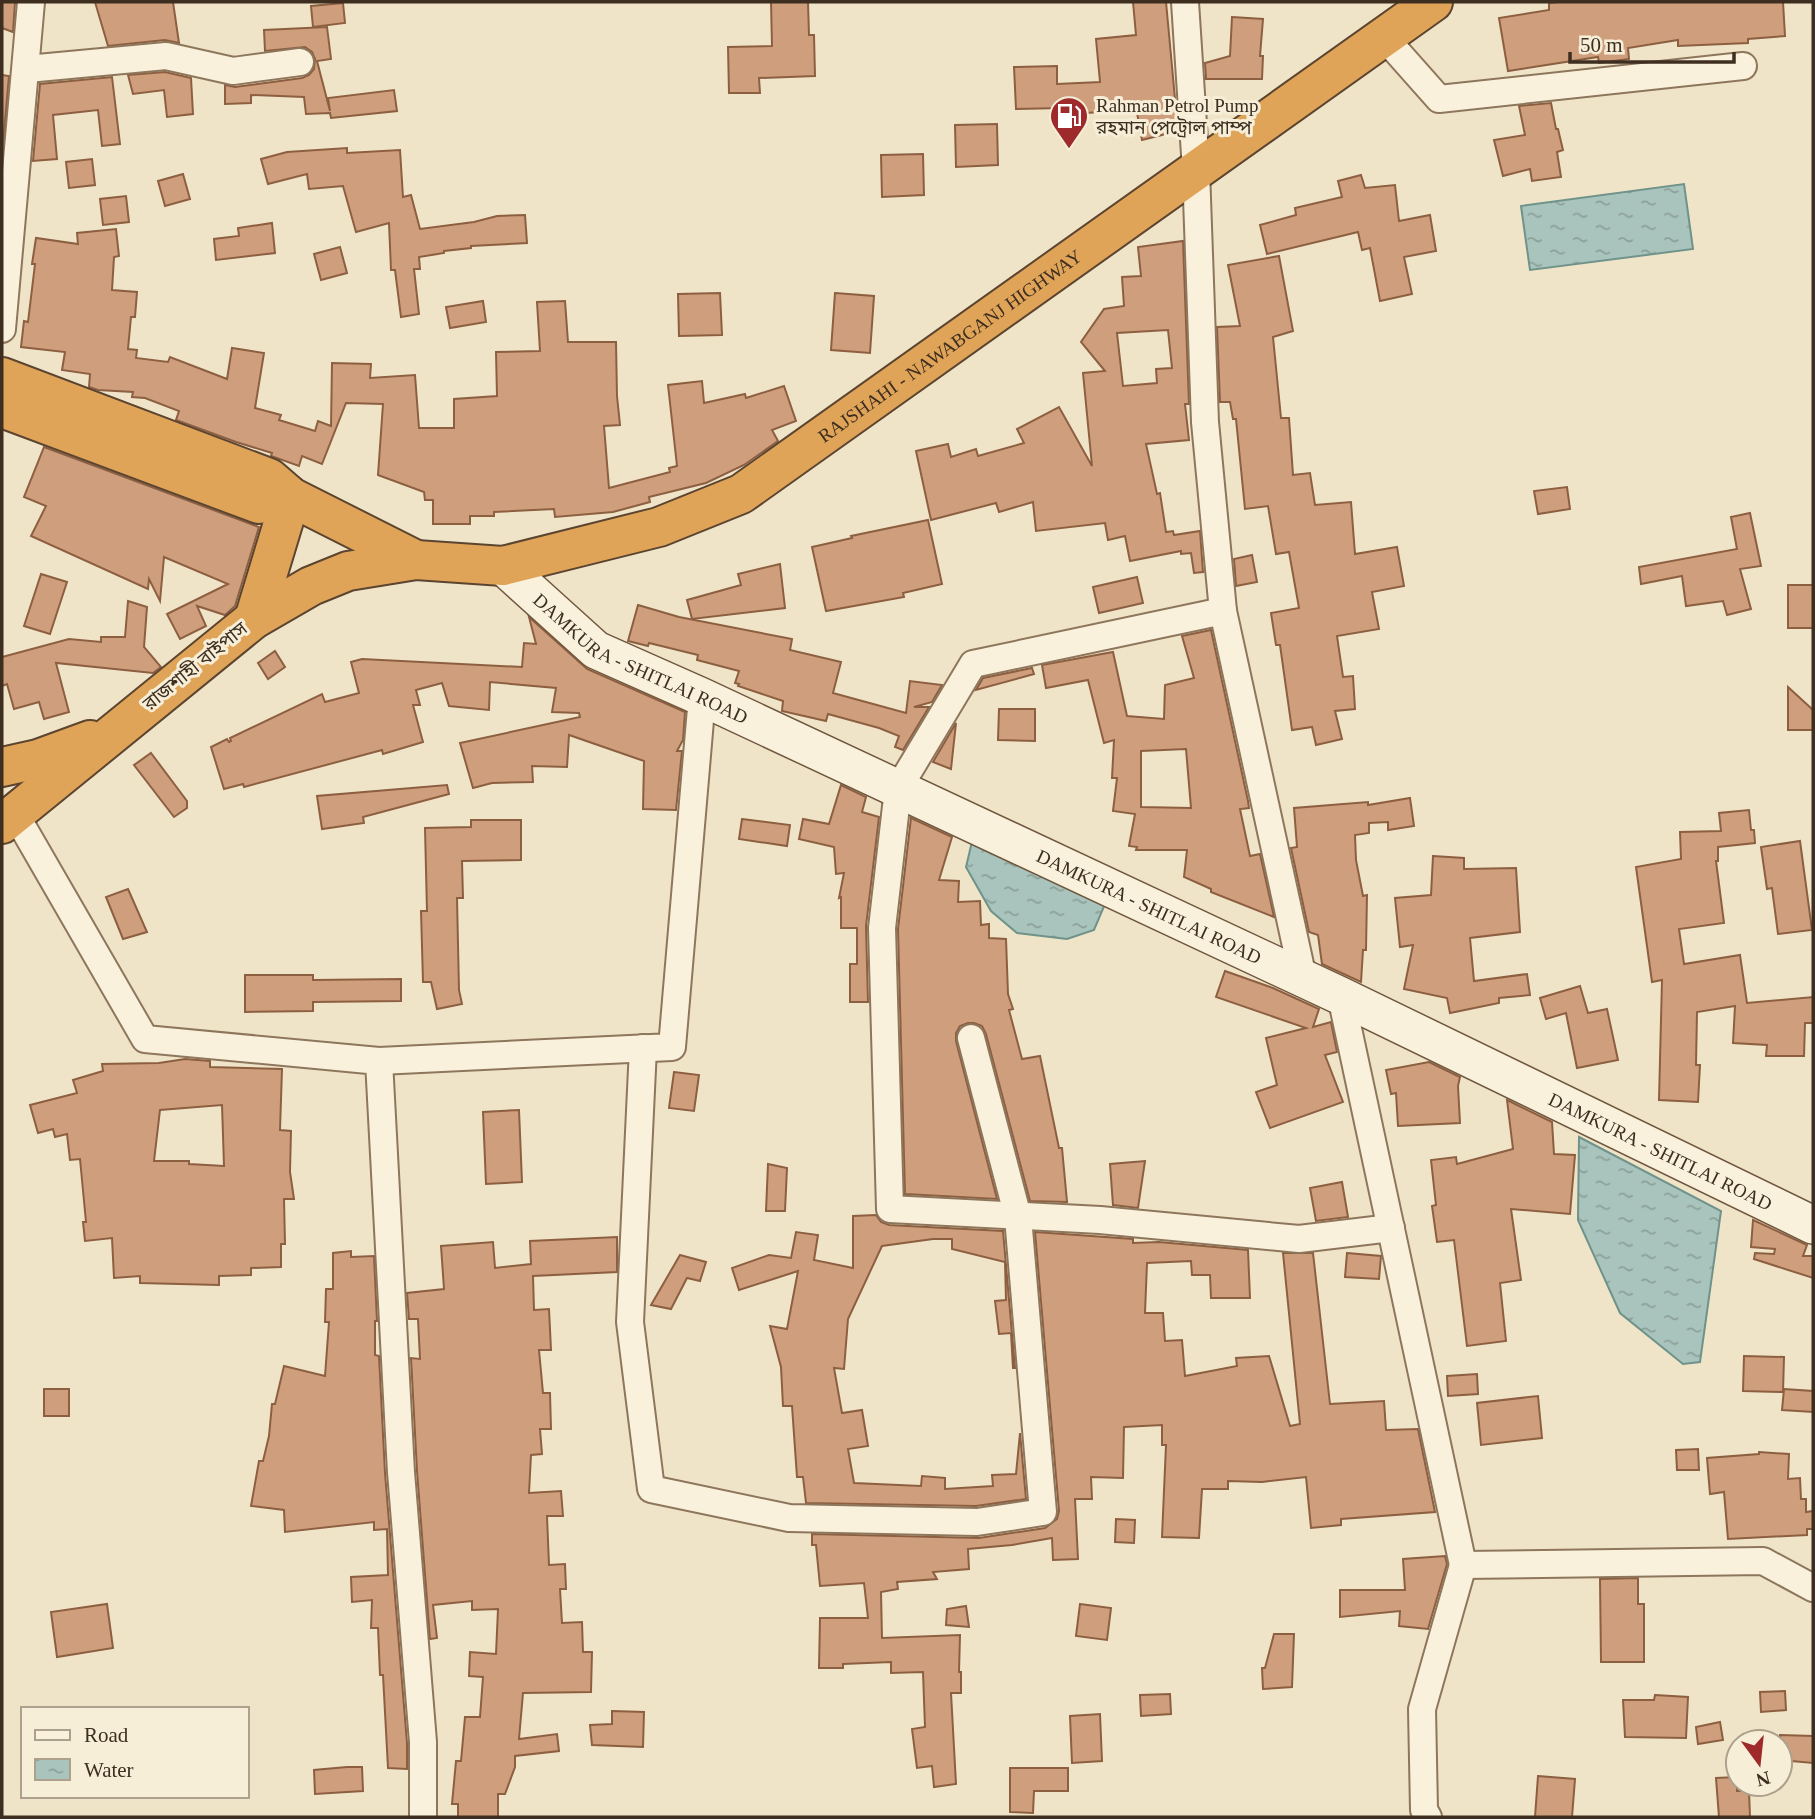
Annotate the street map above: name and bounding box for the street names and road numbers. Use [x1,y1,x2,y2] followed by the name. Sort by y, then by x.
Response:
[814,245,1086,446] street label: RAJSHAHI - NAWABGANJ HIGHWAY
[530,589,751,728] street label: DAMKURA - SHITLAI ROAD
[137,616,252,715] street label: রাজশাহী বাইপাস
[1034,845,1265,968] street label: DAMKURA - SHITLAI ROAD
[1546,1088,1776,1214] street label: DAMKURA - SHITLAI ROAD

